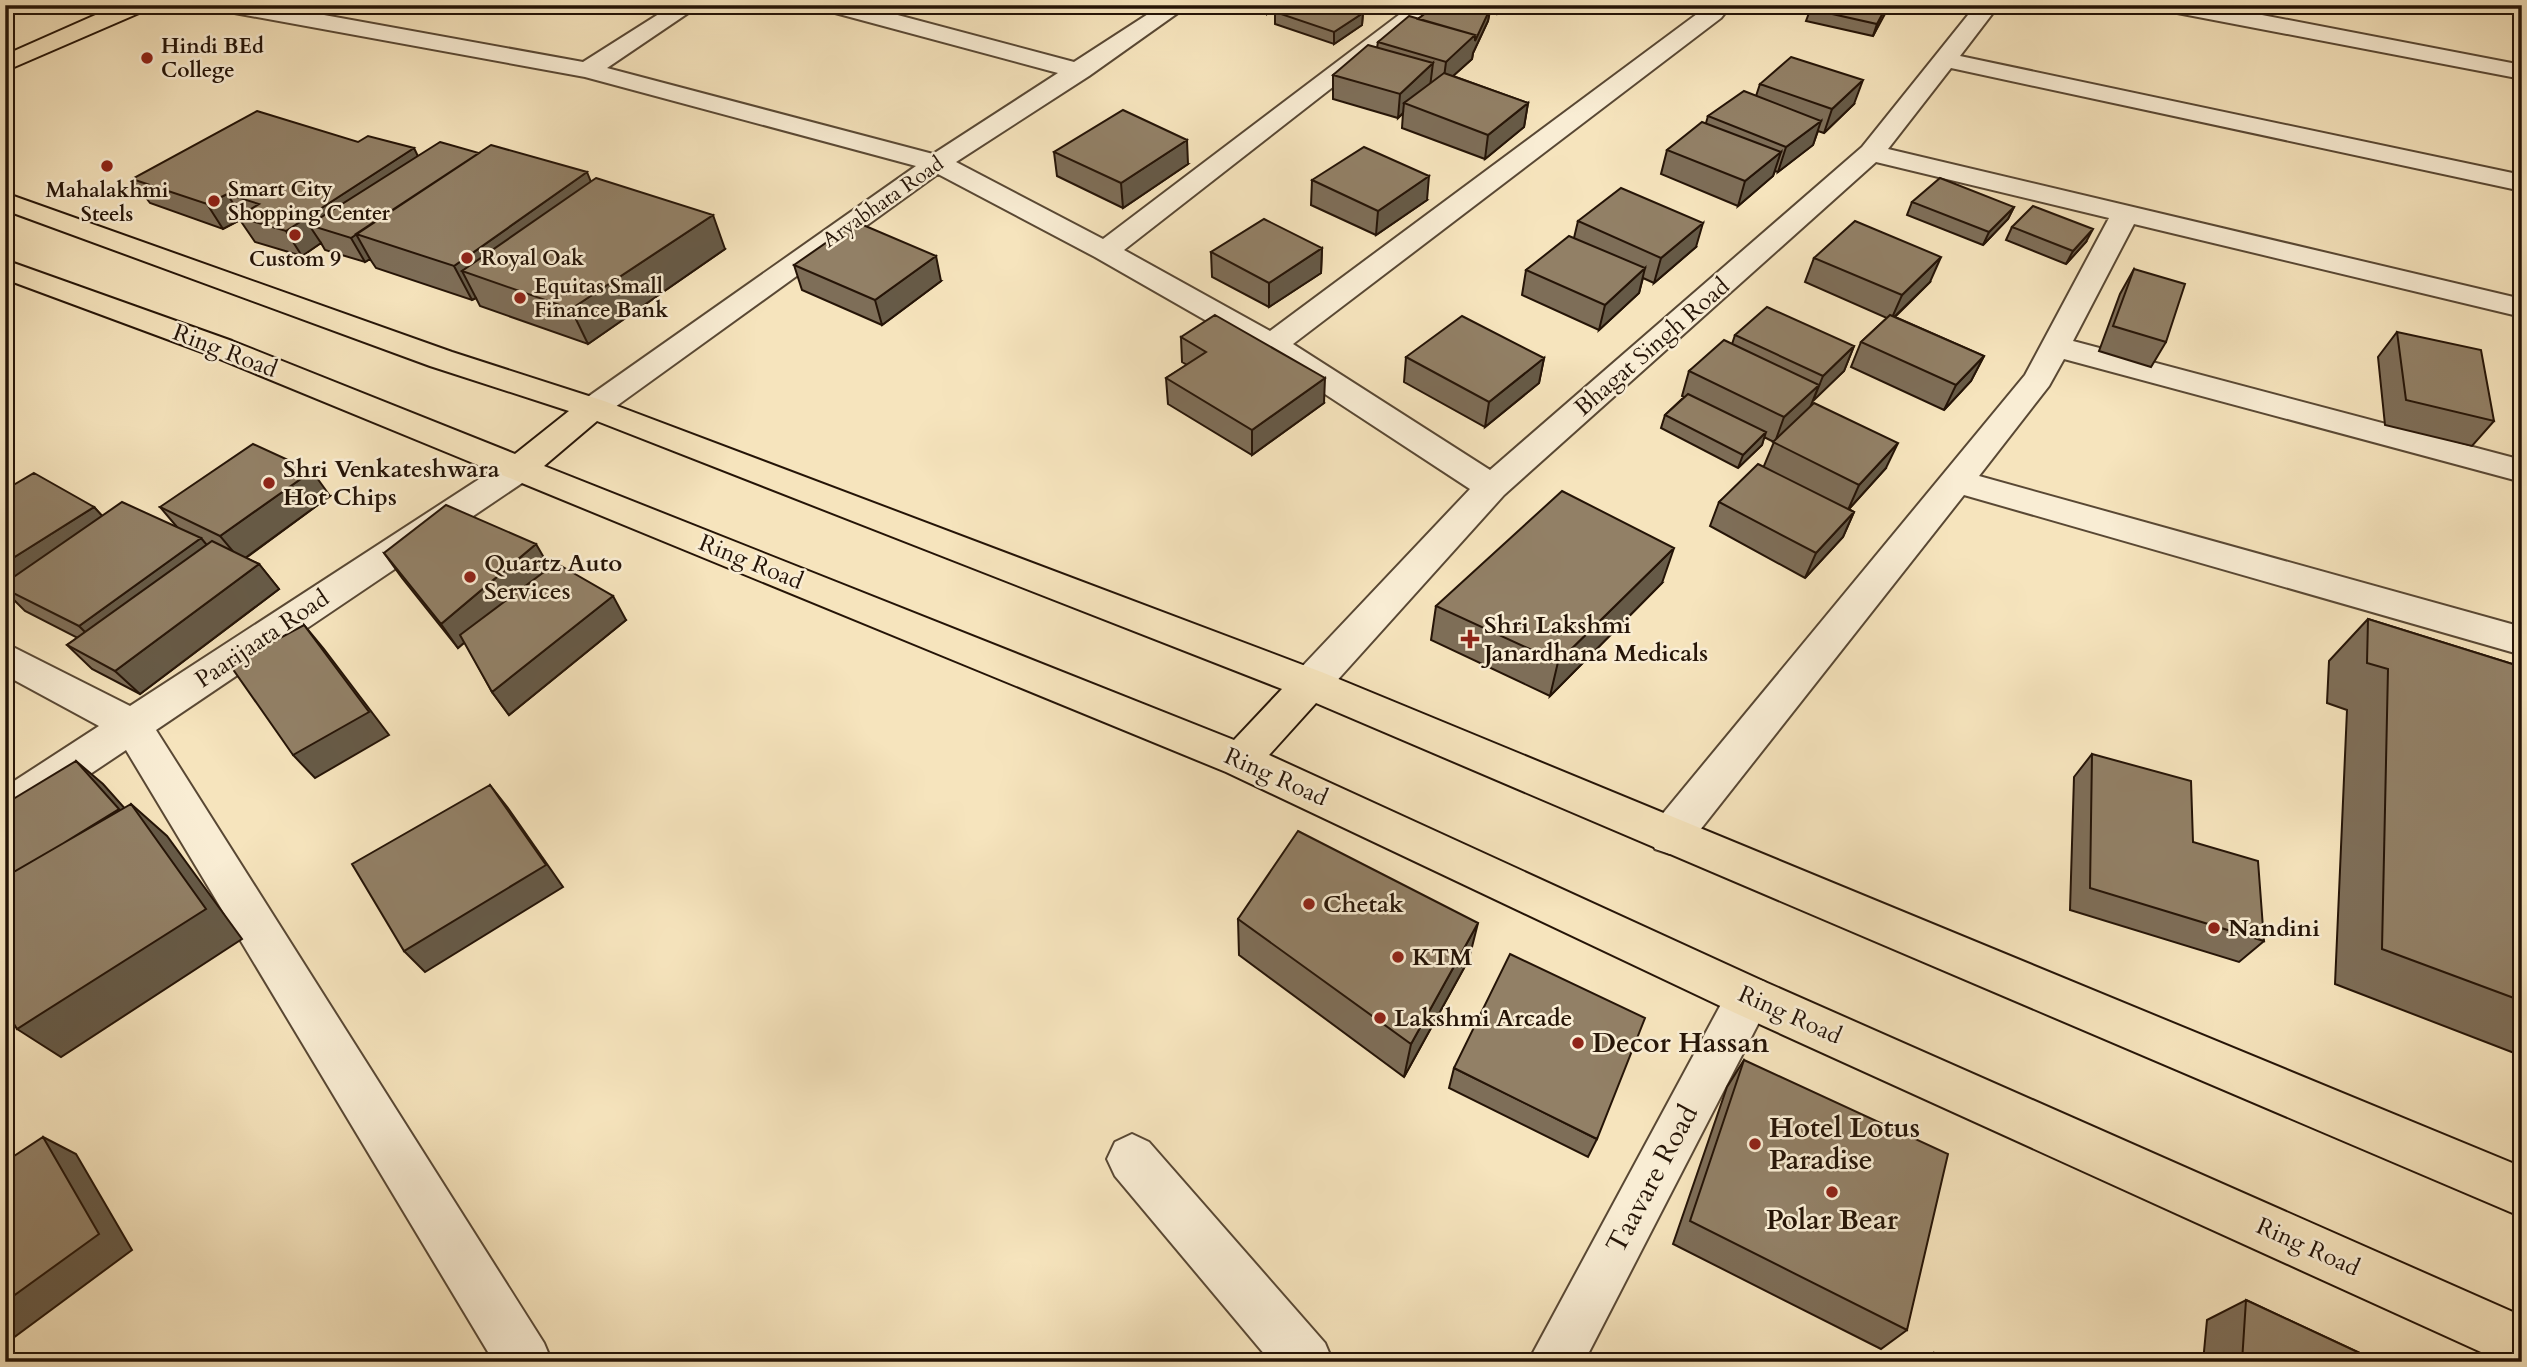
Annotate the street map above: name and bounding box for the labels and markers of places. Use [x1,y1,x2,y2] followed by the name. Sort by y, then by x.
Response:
[161,32,264,85] place label: Hindi BEd College
[139,50,155,66] marker: Hindi BEd College
[99,158,115,174] marker: Mahalakhmi Steels
[228,175,390,228] place label: Smart City Shopping Center
[45,176,169,229] place label: Mahalakhmi Steels
[206,193,222,209] marker: Smart City Shopping Center
[287,227,303,243] marker: Custom 9
[481,244,584,273] place label: Royal Oak
[249,245,341,274] place label: Custom 9
[459,250,475,266] marker: Royal Oak
[534,272,668,325] place label: Equitas Small Finance Bank
[512,290,528,306] marker: Equitas Small Finance Bank
[283,453,500,514] place label: Shri Venkateshwara Hot Chips
[261,475,277,491] marker: Shri Venkateshwara Hot Chips
[484,547,622,608] place label: Quartz Auto Services
[462,569,478,585] marker: Quartz Auto Services
[1481,609,1708,670] place label: Shri Lakshmi Janardhana Medicals
[1462,631,1478,647] marker: Shri Lakshmi Janardhana Medicals
[1323,888,1404,921] place label: Chetak
[1301,896,1317,912] marker: Chetak
[2228,912,2320,945] place label: Nandini
[2206,920,2222,936] marker: Nandini
[1412,941,1472,974] place label: KTM
[1390,949,1406,965] marker: KTM
[1394,1002,1572,1035] place label: Lakshmi Arcade
[1372,1010,1388,1026] marker: Lakshmi Arcade
[1592,1024,1769,1062] place label: Decor Hassan
[1570,1035,1586,1051] marker: Decor Hassan
[1769,1109,1920,1179] place label: Hotel Lotus Paradise
[1747,1136,1763,1152] marker: Hotel Lotus Paradise
[1824,1184,1840,1200] marker: Polar Bear
[1766,1201,1899,1239] place label: Polar Bear

